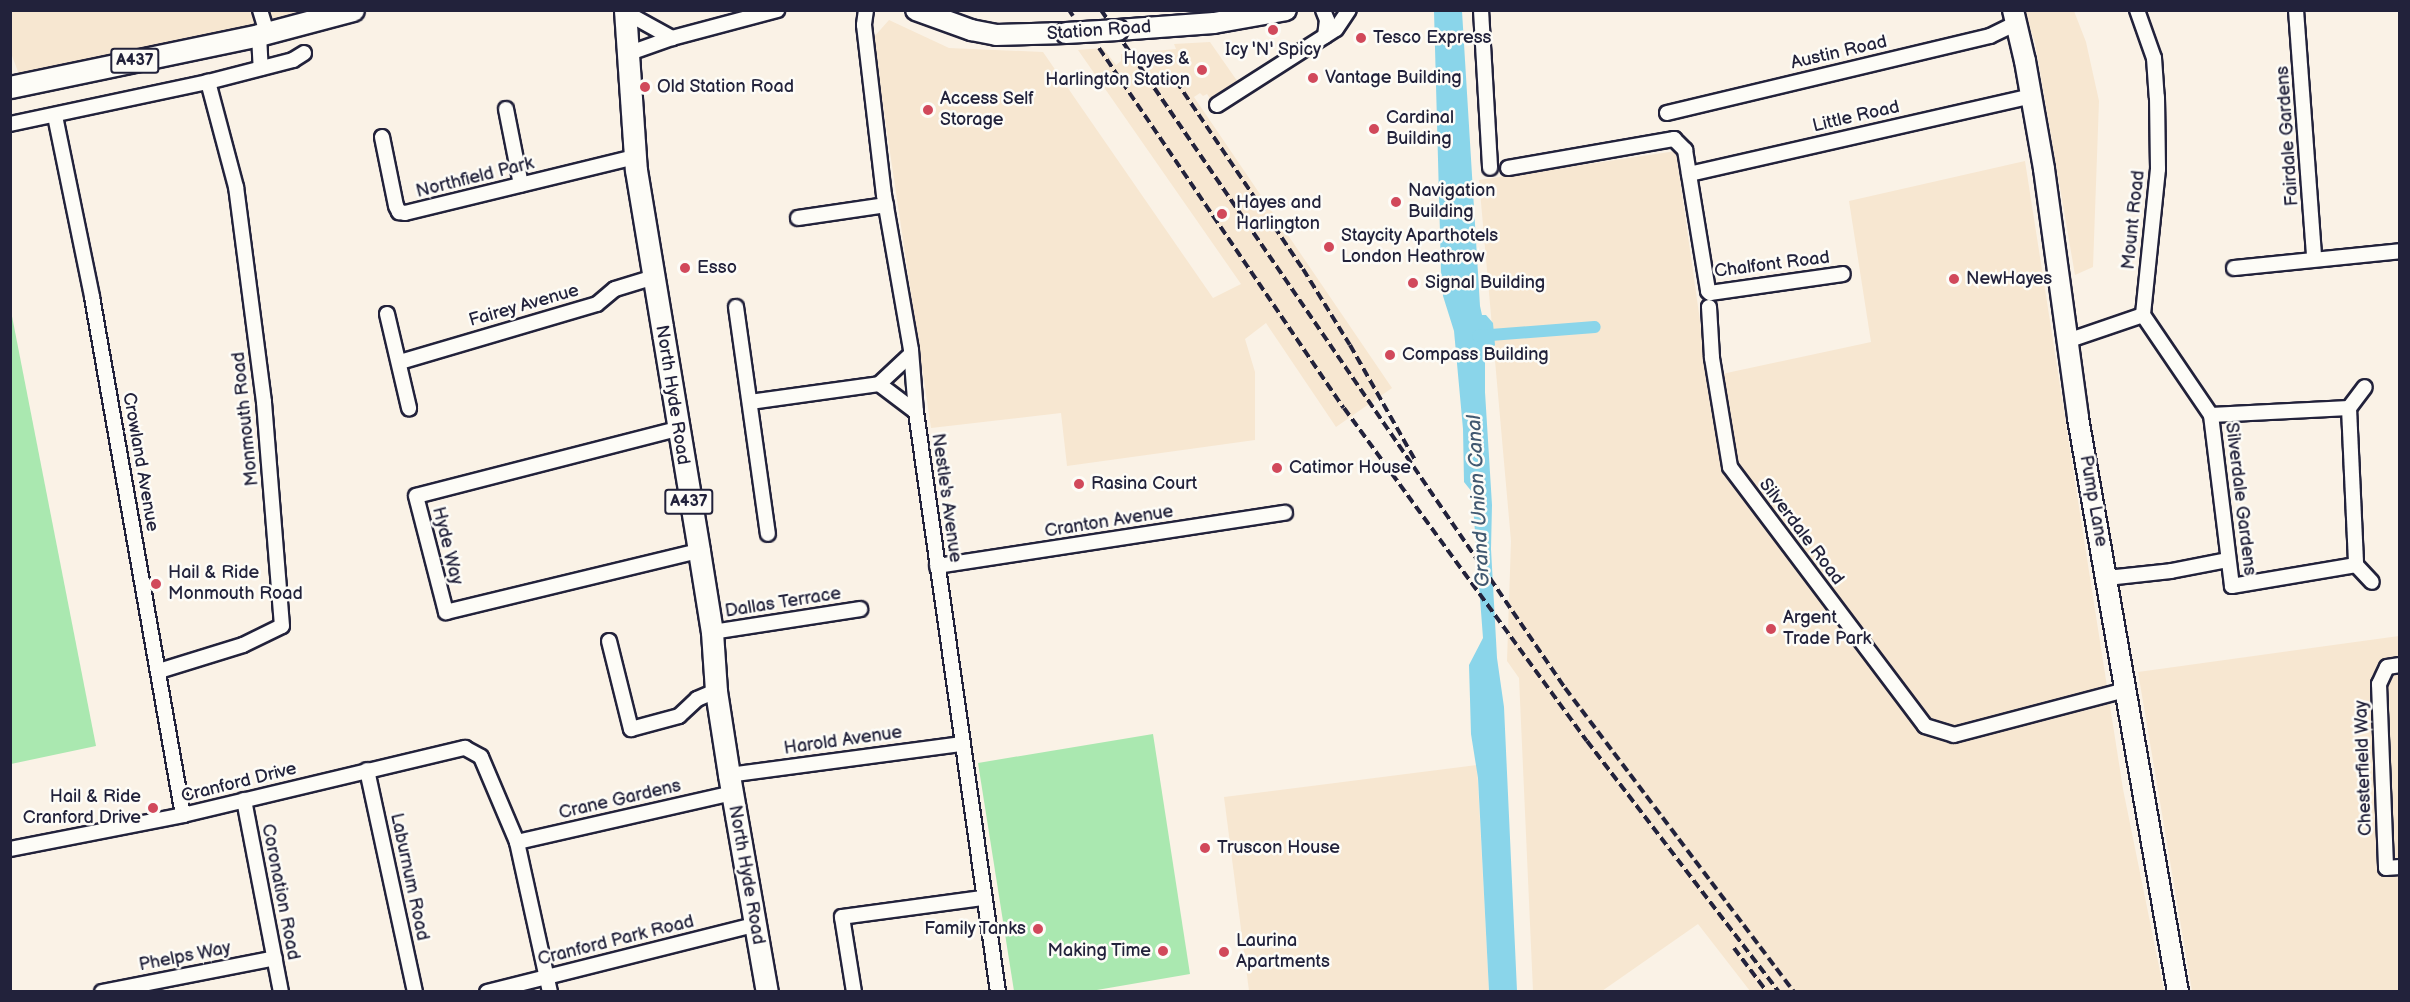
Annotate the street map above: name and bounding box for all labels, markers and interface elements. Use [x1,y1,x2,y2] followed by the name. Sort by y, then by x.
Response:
[1046,17,1152,45] street label: Station Road
[1266,23,1280,37] marker: Icy 'N' Spicy
[1373,27,1492,49] place label: Tesco Express
[1354,31,1368,45] marker: Tesco Express
[1789,31,1889,75] street label: Austin Road
[1224,39,1322,61] place label: Icy 'N' Spicy
[110,48,160,74] road number: A437
[1045,49,1190,92] place label: Hayes & Harlington Station
[1195,63,1209,77] marker: Hayes & Harlington Station
[2272,65,2304,207] street label: Fairdale Gardens
[1325,67,1462,89] place label: Vantage Building
[1306,71,1320,85] marker: Vantage Building
[657,76,794,98] place label: Old Station Road
[638,80,652,94] marker: Old Station Road
[940,89,1034,132] place label: Access Self Storage
[1810,97,1902,137] street label: Little Road
[921,103,935,117] marker: Access Self Storage
[1386,108,1454,150] place label: Cardinal Building
[1367,122,1381,136] marker: Cardinal Building
[414,153,536,203] street label: Northfield Park
[2118,169,2150,271] street label: Mount Road
[1408,181,1495,224] place label: Navigation Building
[1236,193,1321,236] place label: Hayes and Harlington
[1389,195,1403,209] marker: Navigation Building
[1213,205,1231,223] marker: Hayes and Harlington
[1341,226,1499,268] place label: Staycity Aparthotels London Heathrow
[1322,240,1336,254] marker: Staycity Aparthotels London Heathrow
[1713,247,1831,283] street label: Chalfont Road
[697,257,737,279] place label: Esso
[678,261,692,275] marker: Esso
[1966,268,2052,290] place label: NewHayes
[1425,272,1545,294] place label: Signal Building
[1947,272,1961,286] marker: NewHayes
[1406,276,1420,290] marker: Signal Building
[466,280,582,332] street label: Fairey Avenue
[650,324,694,466] street label: North Hyde Road
[1402,344,1549,366] place label: Compass Building
[1383,348,1397,362] marker: Compass Building
[228,351,264,487] street label: Monmouth Road
[117,391,163,533] street label: Crowland Avenue
[1463,414,1495,588] water label: Grand Union Canal
[2220,421,2260,577] street label: Silverdale Gardens
[926,432,966,564] street label: Nestle's Avenue
[2074,454,2112,548] street label: Pump Lane
[1289,457,1411,479] place label: Catimor House
[1270,461,1284,475] marker: Catimor House
[1091,473,1197,495] place label: Rasina Court
[1754,474,1848,590] street label: Silverdale Road
[1072,477,1086,491] marker: Rasina Court
[664,489,714,515] road number: A437
[1043,501,1175,543] street label: Cranton Avenue
[427,504,467,588] street label: Hyde Way
[168,563,303,606] place label: Hail & Ride Monmouth Road
[149,577,163,591] marker: Hail & Ride Monmouth Road
[723,583,843,623] street label: Dallas Terrace
[1783,608,1871,650] place label: Argent Trade Park
[1764,622,1778,636] marker: Argent Trade Park
[2351,699,2377,837] street label: Chesterfield Way
[782,722,904,760] street label: Harold Avenue
[179,758,299,808] street label: Cranford Drive
[557,775,683,825] street label: Crane Gardens
[23,787,141,830] place label: Hail & Ride Cranford Drive
[146,801,160,815] marker: Hail & Ride Cranford Drive
[723,804,769,946] street label: North Hyde Road
[385,811,433,943] street label: Laburnum Road
[256,822,304,962] street label: Coronation Road
[1217,837,1340,859] place label: Truscon House
[1198,841,1212,855] marker: Truscon House
[536,911,696,971] street label: Cranford Park Road
[923,918,1026,940] place label: Family Tanks
[1031,922,1045,936] marker: Family Tanks
[1236,931,1330,974] place label: Laurina Apartments
[137,937,233,977] street label: Phelps Way
[1047,940,1151,962] place label: Making Time
[1156,944,1170,958] marker: Making Time
[1217,945,1231,959] marker: Laurina Apartments

